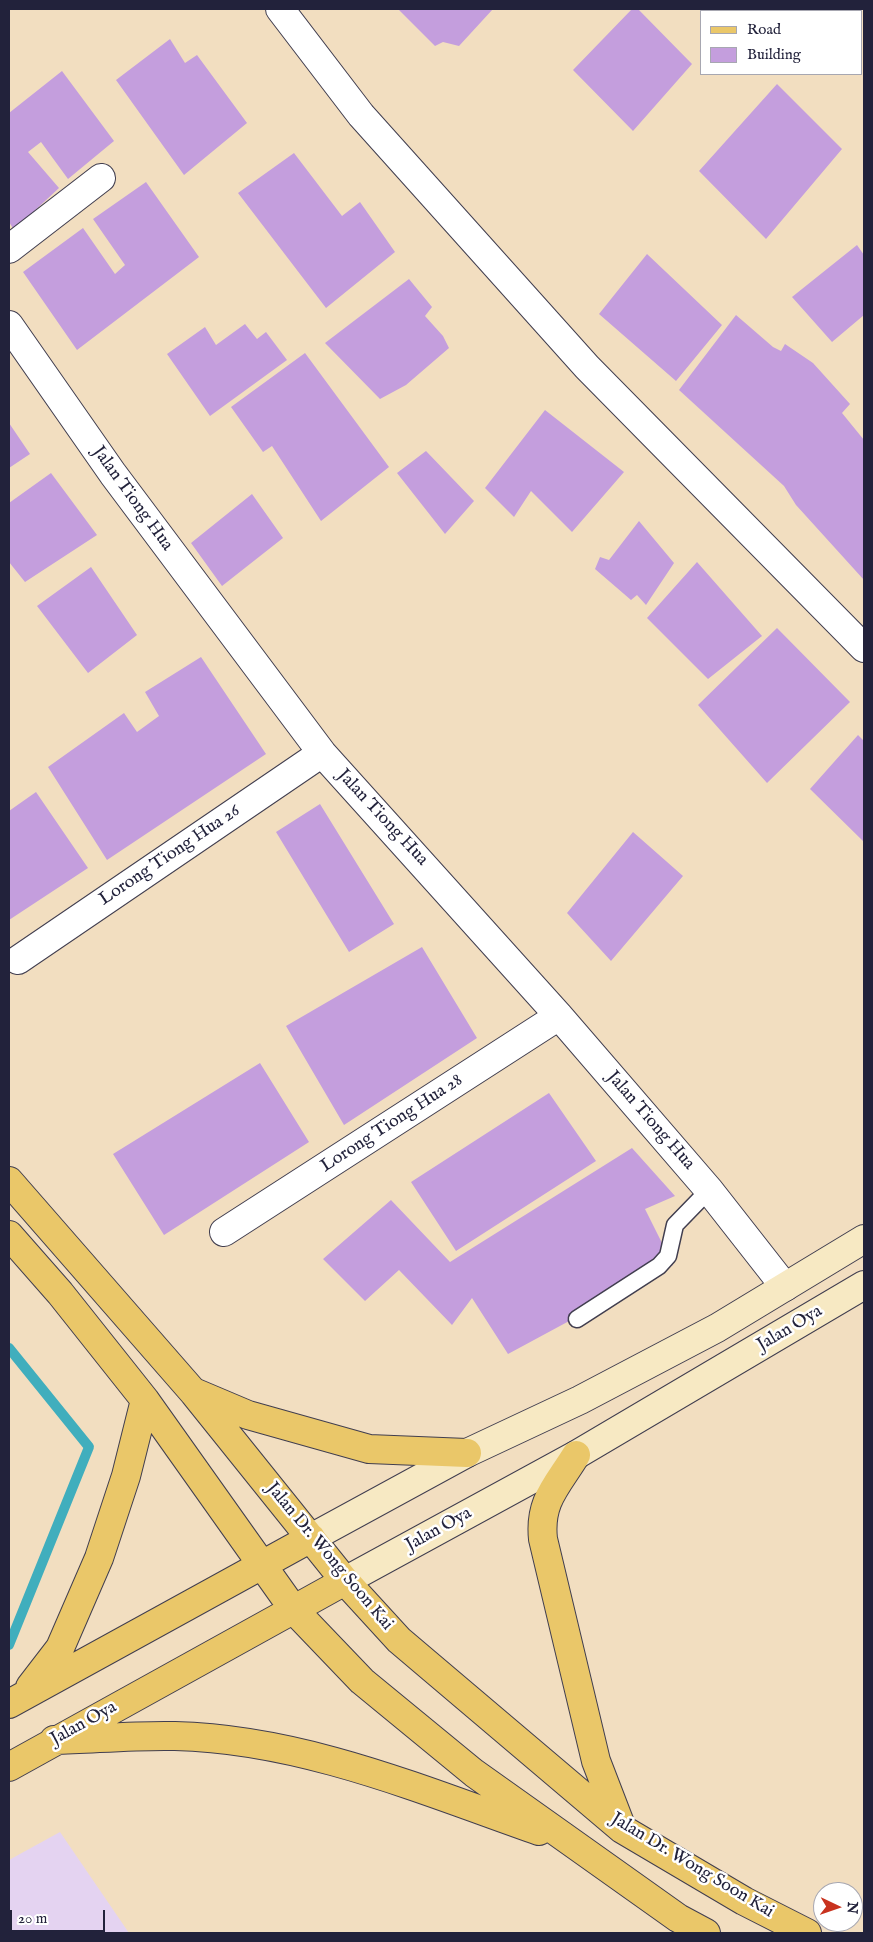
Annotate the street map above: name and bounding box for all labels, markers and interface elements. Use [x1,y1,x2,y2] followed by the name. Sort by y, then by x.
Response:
[700,10,863,75] legend
[747,20,781,39] text: Road
[747,45,801,64] text: Building
[87,443,177,555] street label: Jalan Tiong Hua
[332,765,432,871] street label: Jalan Tiong Hua
[95,801,245,911] street label: Lorong Tiong Hua 26
[601,1067,699,1175] street label: Jalan Tiong Hua
[317,1070,467,1178] street label: Lorong Tiong Hua 28
[753,1301,827,1357] street label: Jalan Oya
[261,1479,397,1635] street label: Jalan Dr. Wong Soon Kai
[402,1503,476,1557] street label: Jalan Oya
[47,1697,121,1751] street label: Jalan Oya
[607,1809,777,1923] street label: Jalan Dr. Wong Soon Kai
[813,1882,863,1932] north arrow
[12,1900,108,1932] scale bar
[843,1901,861,1914] text: N
[18,1909,47,1928] text: 20 m

